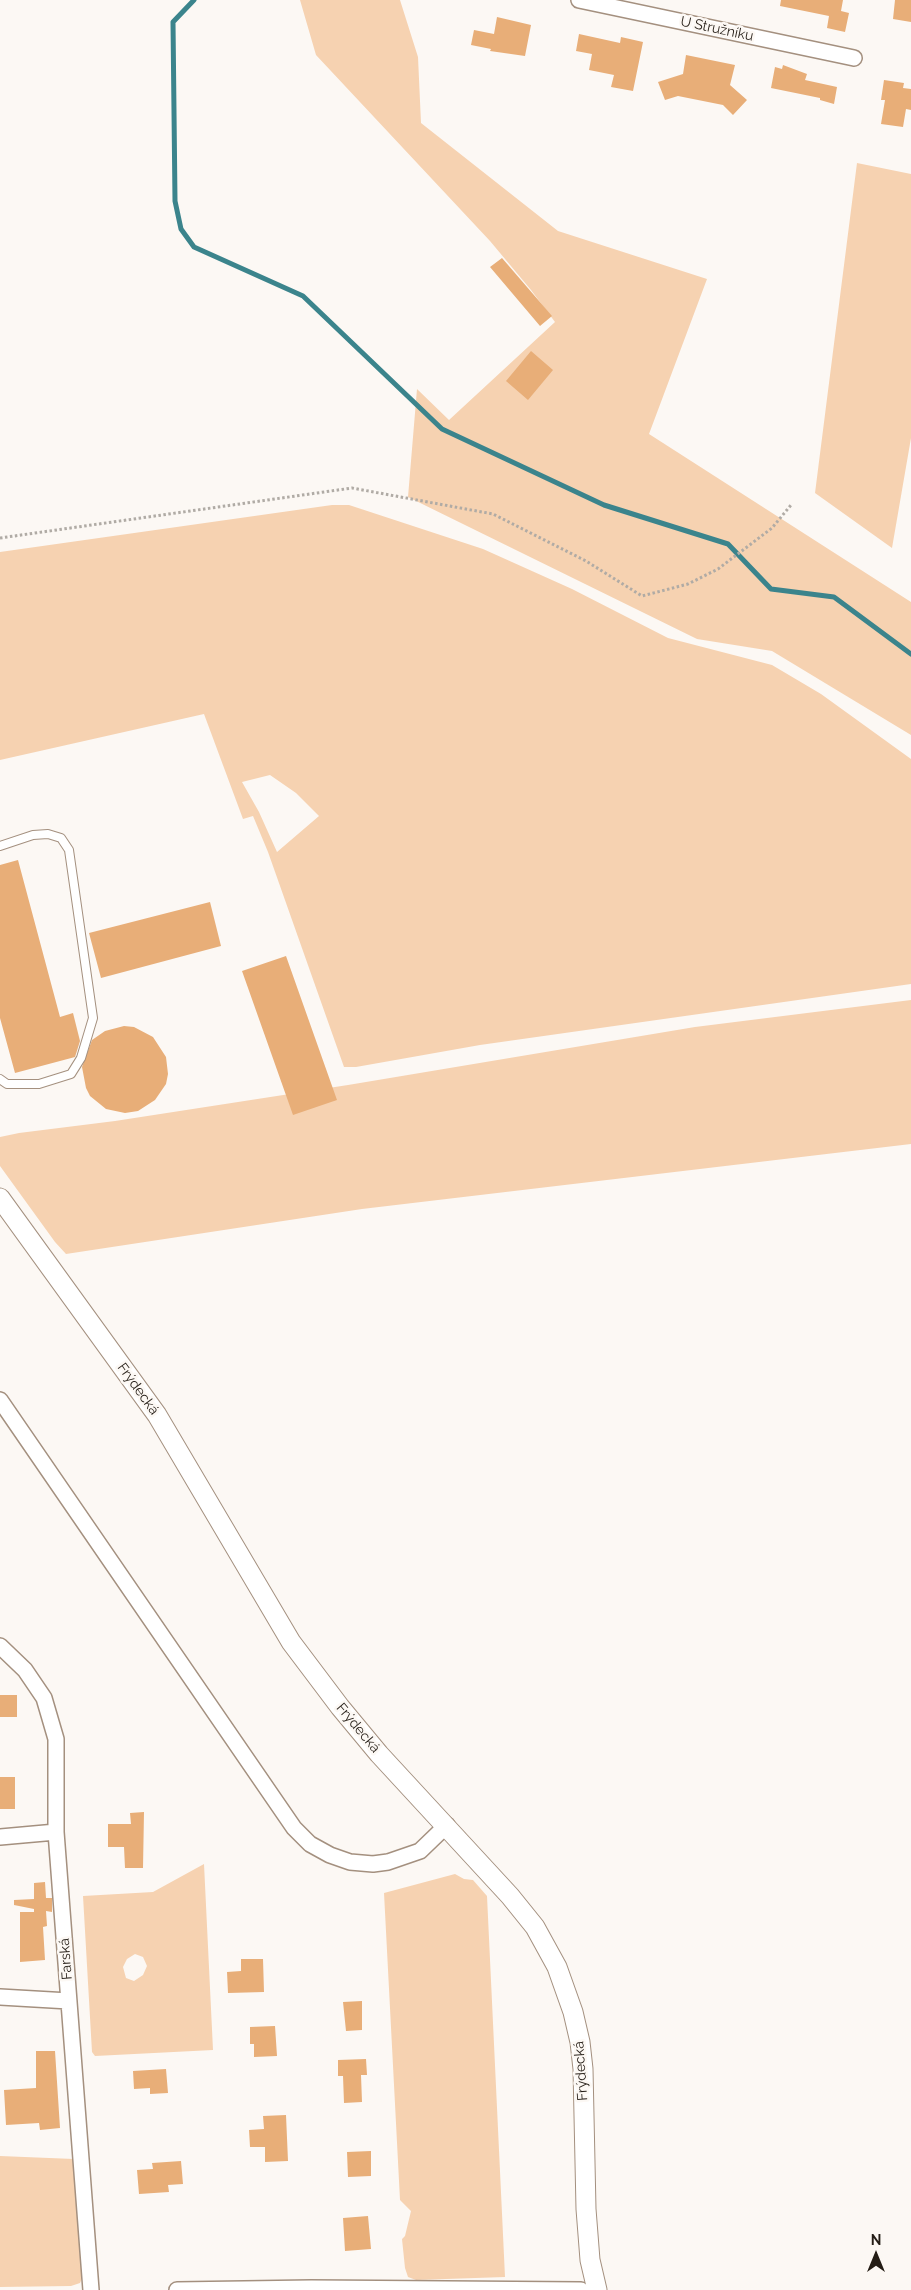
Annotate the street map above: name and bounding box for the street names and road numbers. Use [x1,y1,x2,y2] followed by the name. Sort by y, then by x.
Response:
[679,13,755,45] street label: U Stružníku
[114,1360,162,1418] street label: Frýdecká
[332,1700,384,1756] street label: Frýdecká
[56,1938,76,1980] street label: Farská
[571,2041,591,2101] street label: Frýdecká

